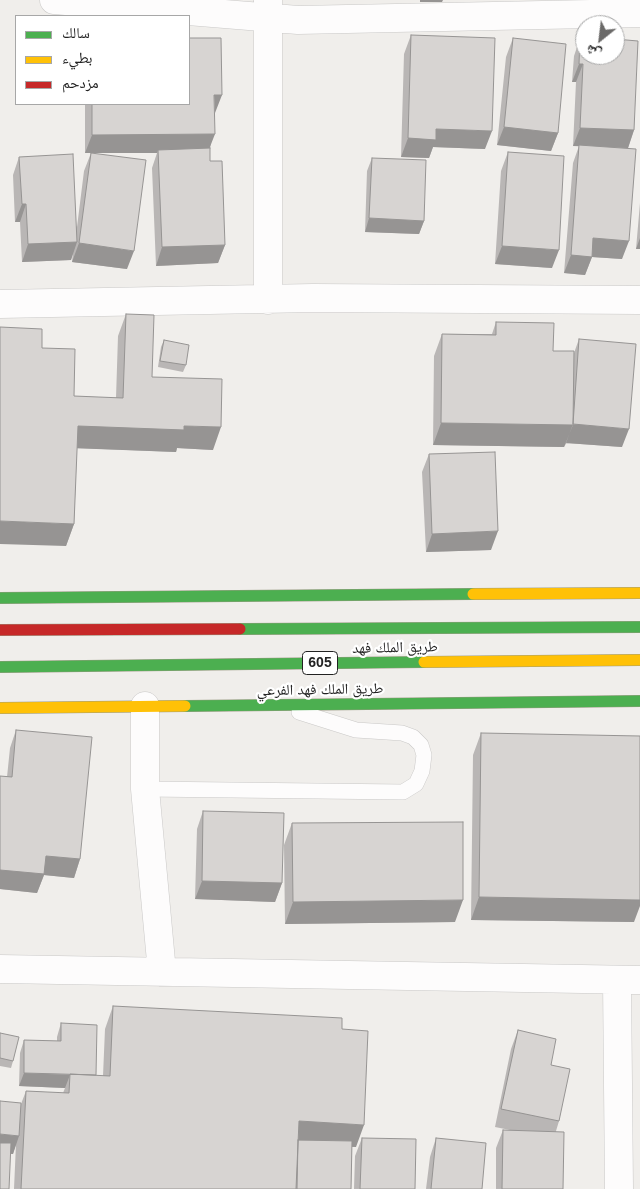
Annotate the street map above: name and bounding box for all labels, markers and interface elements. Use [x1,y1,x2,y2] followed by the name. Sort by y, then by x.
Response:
[15,15,190,105] legend
[575,15,625,65] north arrow
[62,24,90,41] text: سالك
[583,42,604,63] text: ش
[62,49,92,66] text: بطيء
[62,74,99,91] text: مزدحم
[352,638,438,658] street label: طريق الملك فهد
[302,651,338,674] road number: 605
[257,680,383,700] street label: طريق الملك فهد الفرعي

